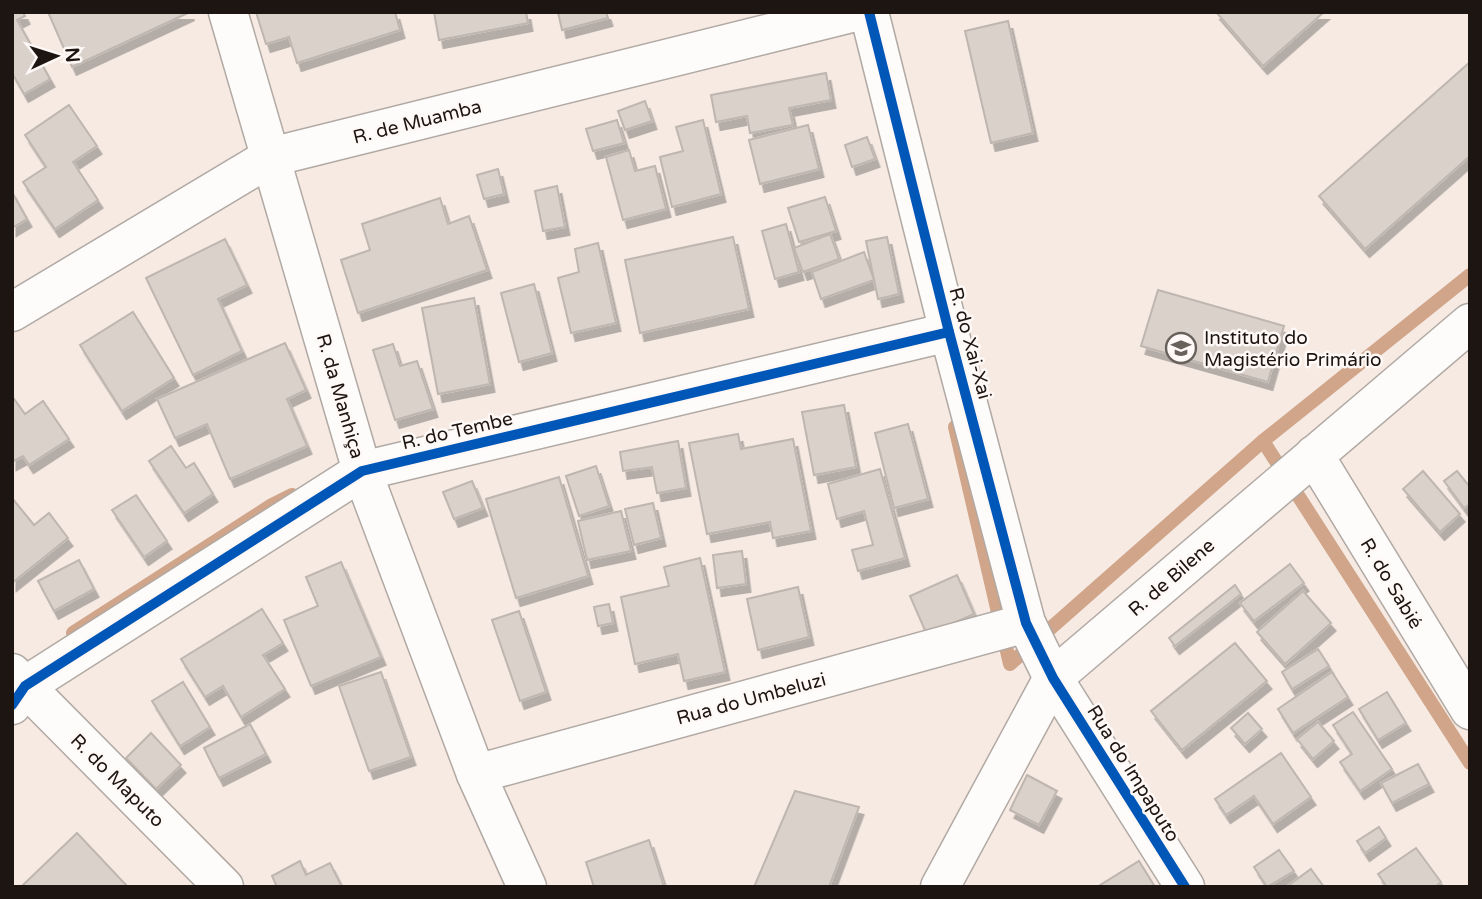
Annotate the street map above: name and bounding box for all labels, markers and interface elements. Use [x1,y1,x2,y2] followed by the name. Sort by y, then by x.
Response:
[21,21,91,91] north arrow
[60,47,83,63] text: N
[351,95,484,149] street label: R. de Muamba
[945,285,996,402] street label: R. do Xai-Xai
[1204,327,1381,371] place label: Instituto do Magistério Primário
[312,331,368,461] street label: R. da Manhiça
[1164,331,1198,365] school or university icon: Instituto do Magistério Primário
[400,408,515,454] street label: R. do Tembe
[1124,534,1219,621] street label: R. de Bilene
[1356,534,1427,633] street label: R. do Sabié
[674,668,828,730] street label: Rua do Umbeluzi
[1082,701,1184,846] street label: Rua do Impaputo
[66,729,169,832] street label: R. do Maputo

